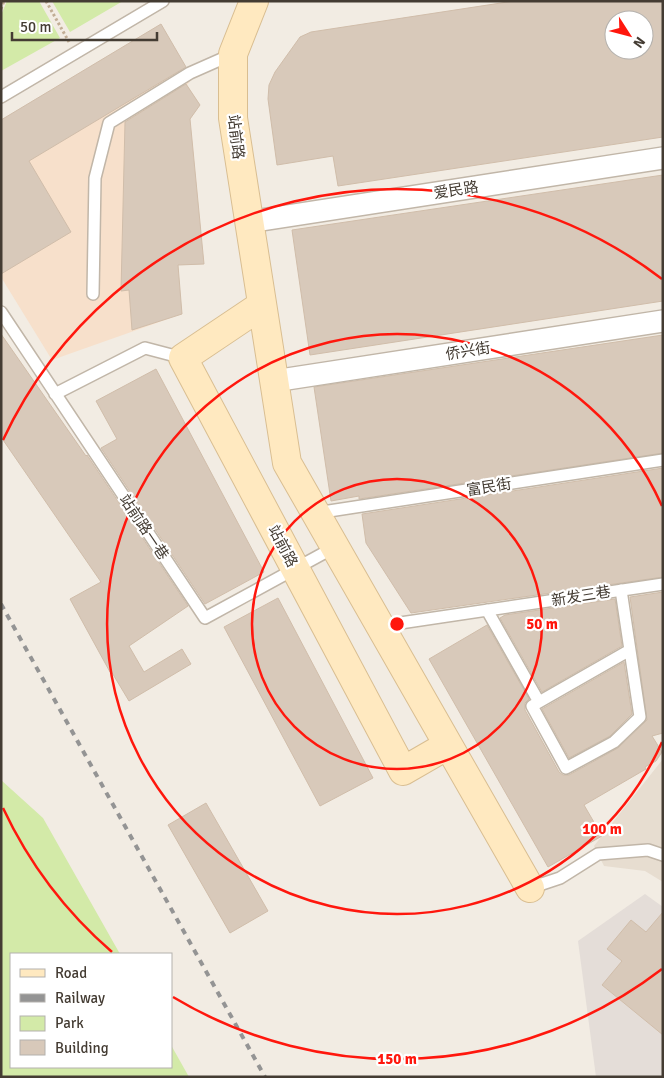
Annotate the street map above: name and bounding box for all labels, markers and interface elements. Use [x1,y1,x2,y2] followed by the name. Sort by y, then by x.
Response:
[12,10,158,42] scale bar
[604,10,654,60] north arrow
[20,18,51,36] text: 50 m
[629,33,649,51] text: N
[224,114,248,160] street label: 站前路
[432,178,480,202] street label: 爱民路
[444,339,492,363] street label: 侨兴街
[465,475,513,499] street label: 富民街
[116,491,172,563] street label: 站前路一巷
[264,522,302,570] street label: 站前路
[550,582,612,610] street label: 新发三巷
[388,615,406,633] centre of rings
[526,615,558,633] text: 50 m
[582,820,622,838] text: 100 m
[10,953,172,1068] legend
[55,964,87,982] text: Road
[55,989,105,1007] text: Railway
[55,1014,84,1032] text: Park
[55,1039,109,1057] text: Building
[377,1050,417,1068] text: 150 m

